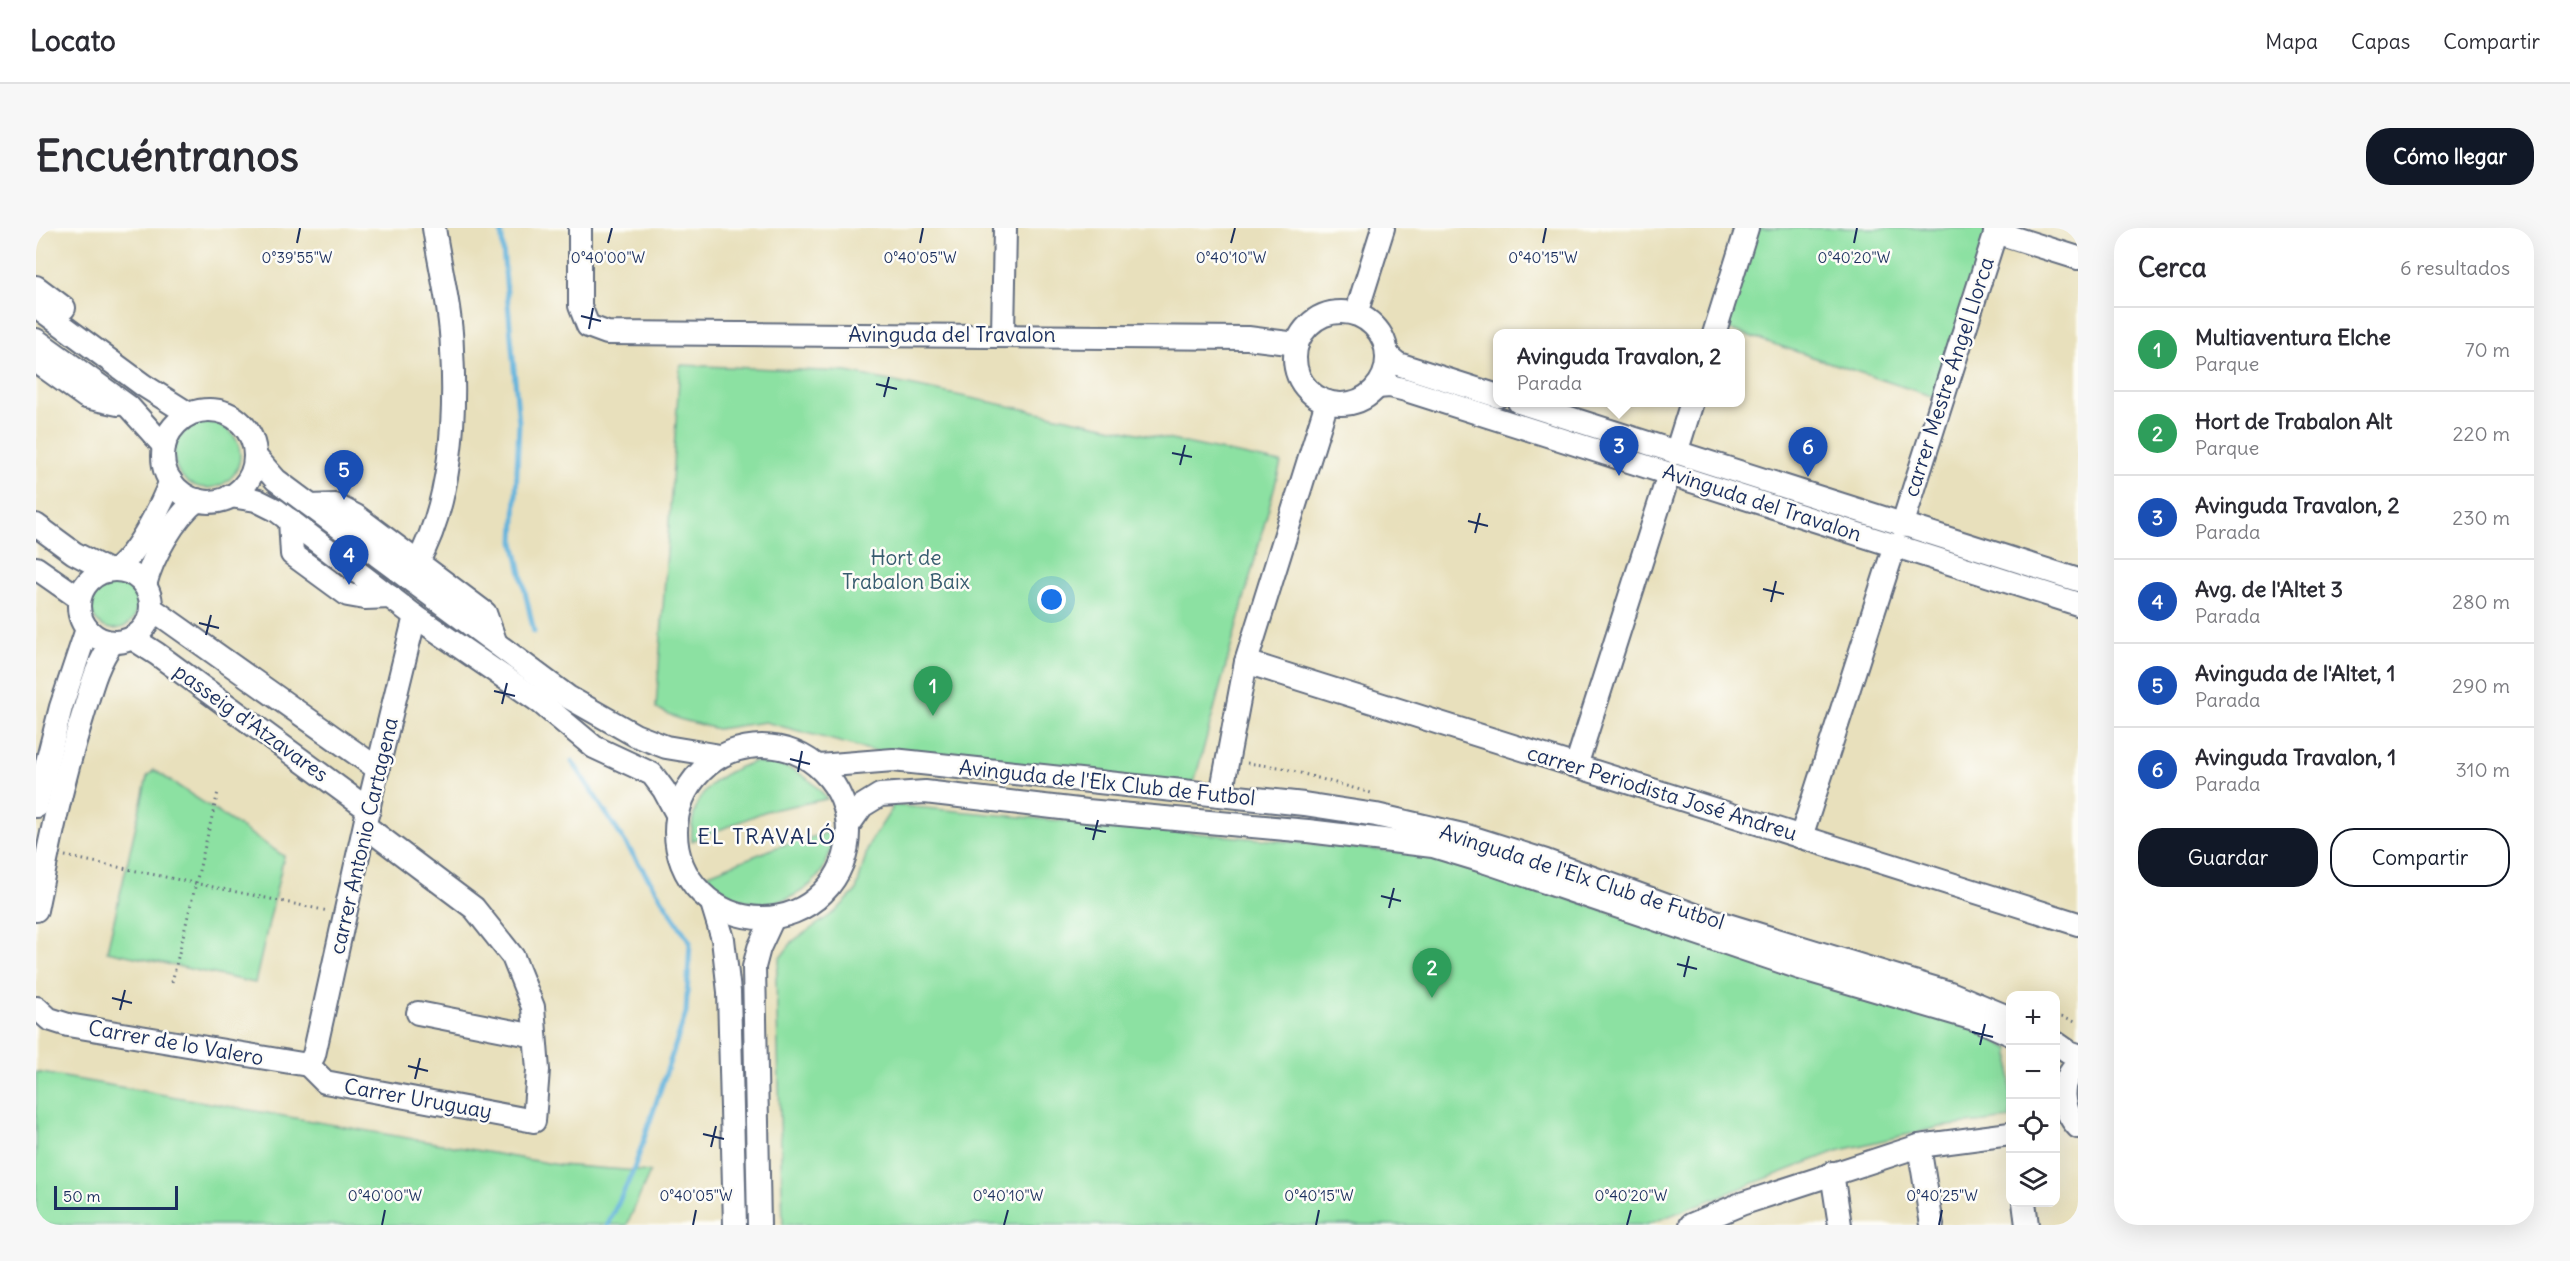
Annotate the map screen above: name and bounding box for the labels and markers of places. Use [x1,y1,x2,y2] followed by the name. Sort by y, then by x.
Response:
[1600,426,1638,476] pin: 3
[1788,428,1828,477] pin: 6
[324,450,364,500] pin: 5
[330,536,368,585] pin: 4
[914,666,952,716] pin: 1
[1412,948,1452,998] pin: 2

